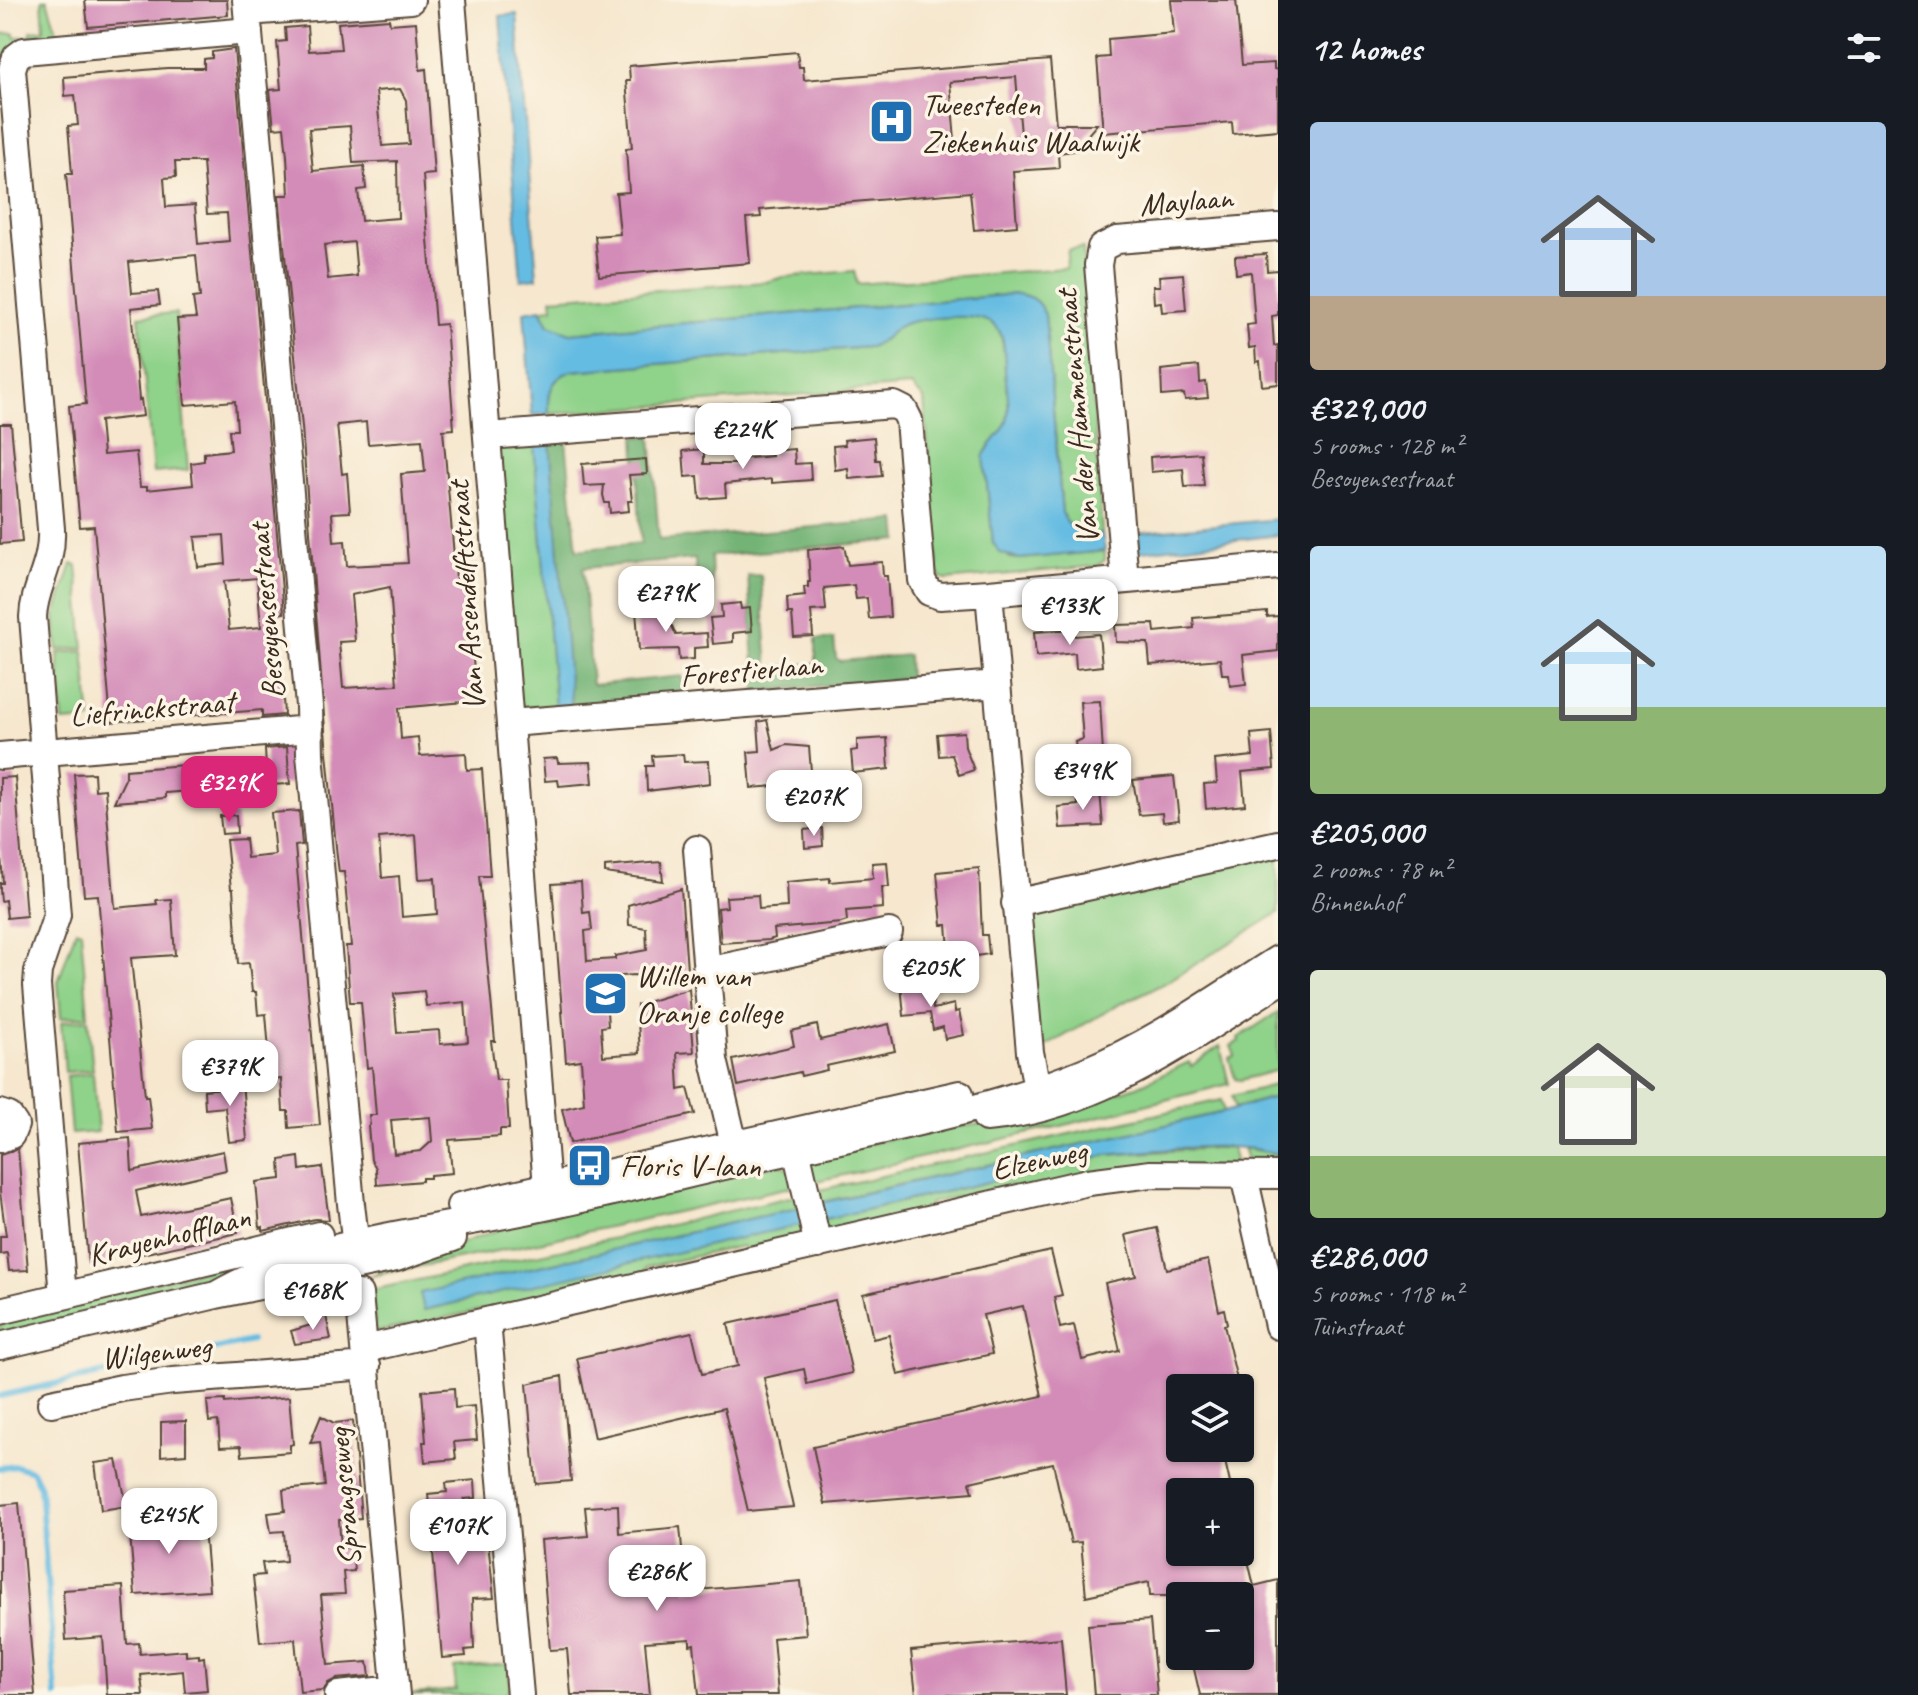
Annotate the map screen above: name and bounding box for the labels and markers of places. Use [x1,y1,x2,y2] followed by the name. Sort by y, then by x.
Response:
[922,84,1141,162] place label: Tweesteden Ziekenhuis Waalwijk
[867,98,915,146] hospital icon: Tweesteden Ziekenhuis Waalwijk
[687,403,799,471] pin: €224K
[610,566,722,634] pin: €279K
[1014,579,1126,647] pin: €133K
[1027,744,1139,812] pin: €349K
[173,756,285,824] pin: €329K
[758,770,870,838] pin: €207K
[875,941,987,1009] pin: €205K
[636,955,785,1033] place label: Willem van Oranje college
[581,969,629,1017] school or university icon: Willem van Oranje college
[174,1040,286,1108] pin: €379K
[565,1141,613,1189] bus stop icon: Floris V-laan
[620,1145,761,1186] place label: Floris V-laan
[257,1264,369,1332] pin: €168K
[113,1488,225,1556] pin: €245K
[402,1499,514,1567] pin: €107K
[601,1545,713,1613] pin: €286K

